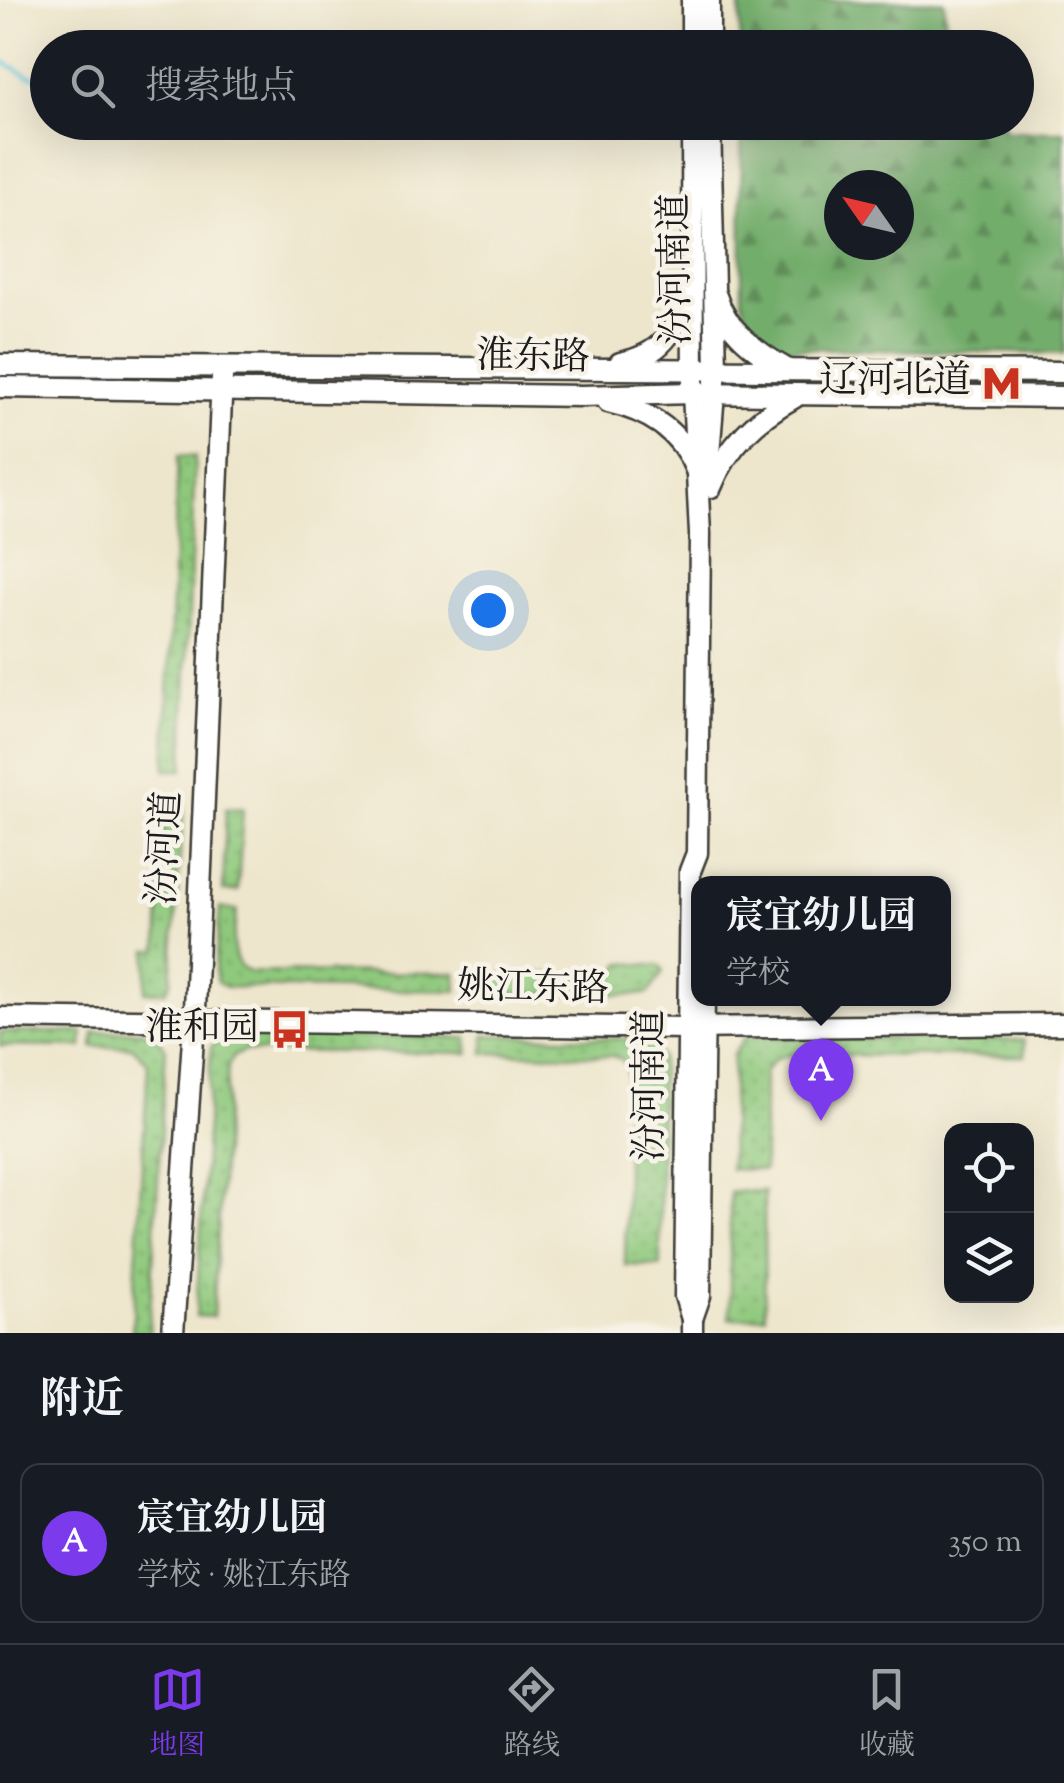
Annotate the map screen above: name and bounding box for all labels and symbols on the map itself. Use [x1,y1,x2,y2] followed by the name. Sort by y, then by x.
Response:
[824,170,914,260] north arrow
[650,193,706,345] street label: 汾河南道
[476,331,590,387] street label: 淮东路
[819,356,971,410] place label: 辽河北道
[980,362,1022,404] metro station icon: 辽河北道
[463,585,514,636] your location
[137,790,197,906] street label: 汾河道
[457,962,609,1018] street label: 姚江东路
[145,1003,259,1057] place label: 淮和园
[268,1009,310,1051] bus stop icon: 淮和园
[625,1009,679,1161] street label: 汾河南道
[788,1038,854,1121] pin: A

